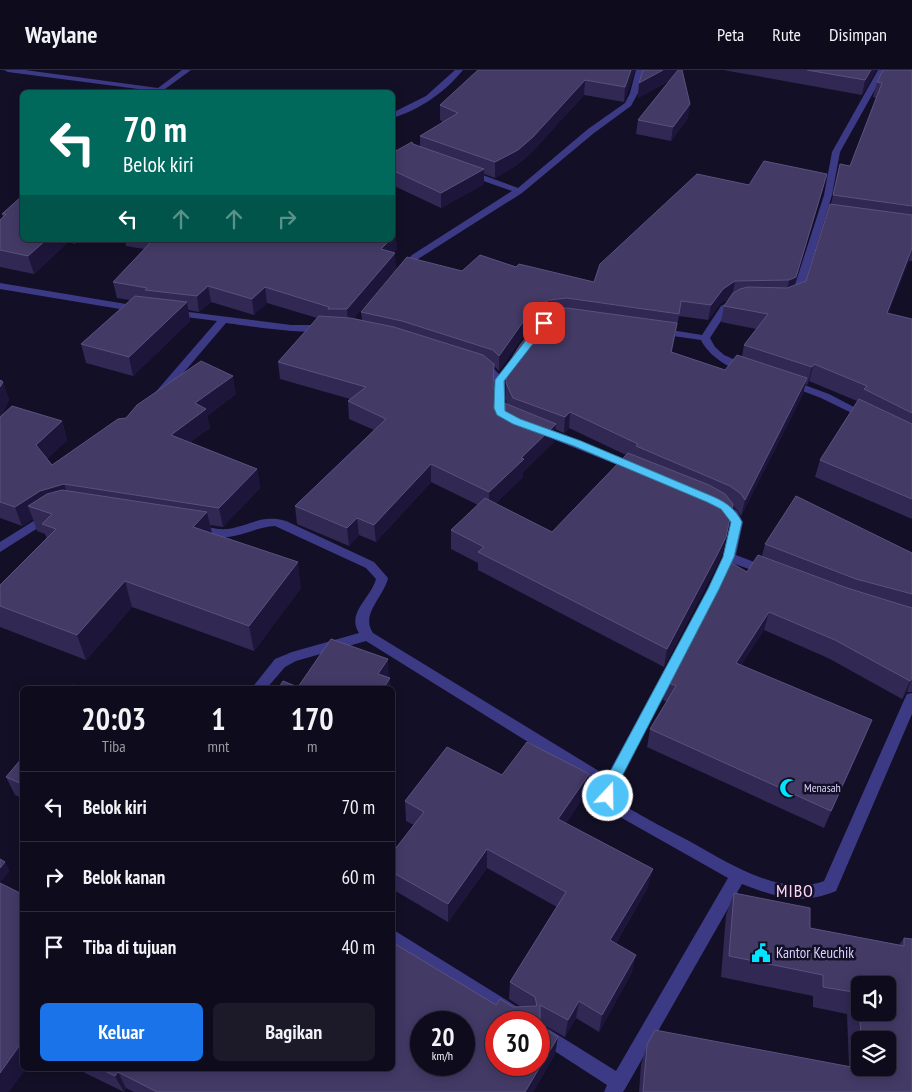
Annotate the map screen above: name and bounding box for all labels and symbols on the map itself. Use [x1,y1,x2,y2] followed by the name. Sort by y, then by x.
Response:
[523,302,565,344] pin
[581,769,633,821] position arrow
[778,777,800,799] mosque icon: Menasah
[804,780,841,795] place label: Menasah
[776,879,814,902] district label: MIBO
[750,942,772,964] public building icon: Kantor Keuchik
[776,943,854,962] place label: Kantor Keuchik
[485,1011,550,1076] speed limit sign: 30

